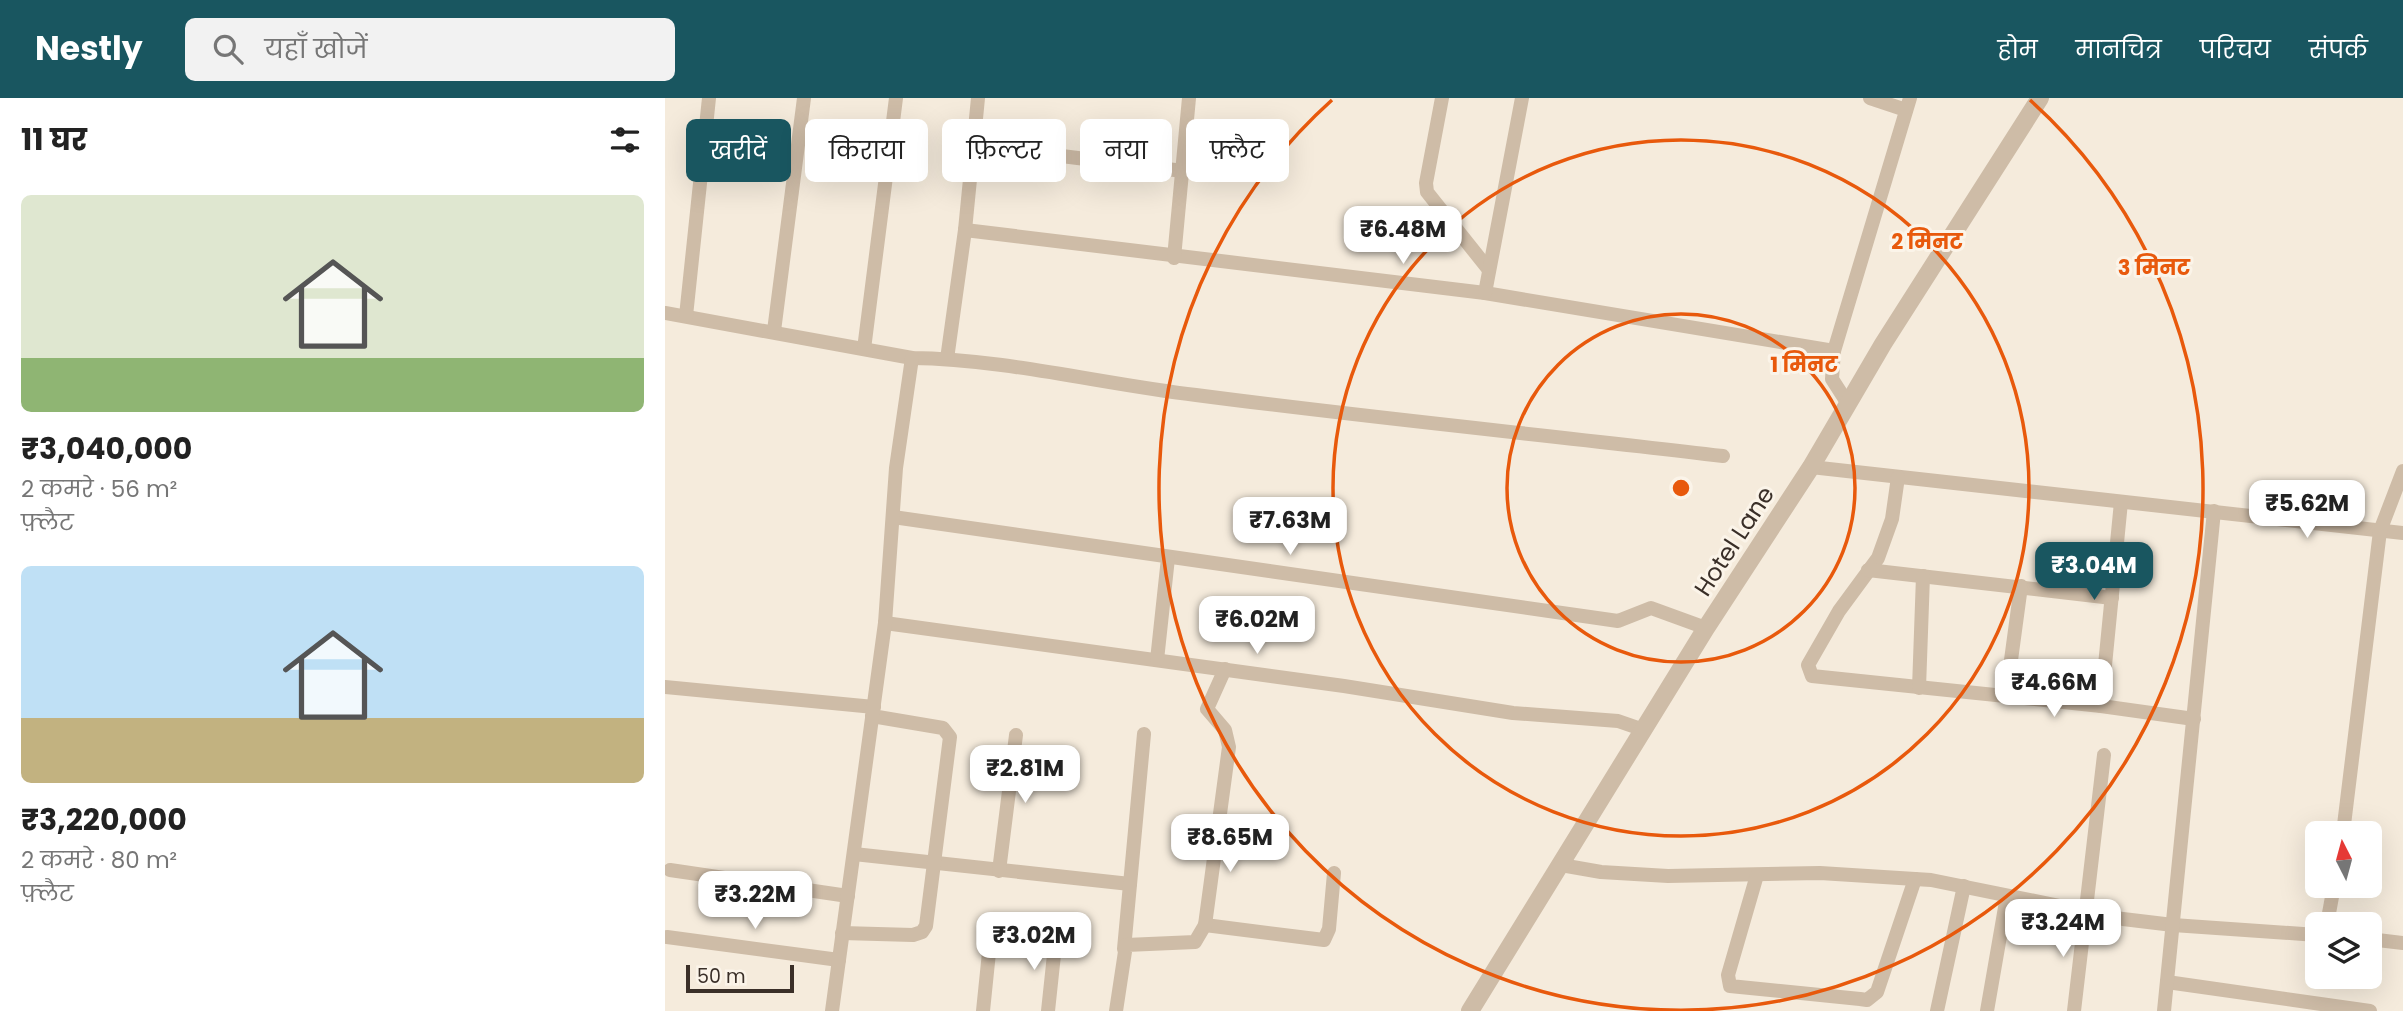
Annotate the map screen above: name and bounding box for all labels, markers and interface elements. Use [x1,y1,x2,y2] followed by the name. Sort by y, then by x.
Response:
[185,18,675,81] search box
[35,25,143,72] text: Nestly
[209,30,247,68] icon: search
[265,31,367,67] text: यहाँ खोजें
[1998,33,2038,66] text: होम
[2076,33,2162,66] text: मानचित्र
[2200,33,2271,66] text: परिचय
[2309,33,2368,66] text: संपर्क
[21,118,87,161] text: 11 घर
[686,119,791,182] chip: खरीदें
[805,119,928,182] chip: किराया
[942,119,1066,182] chip: फ़िल्टर
[1080,119,1172,182] chip: नया
[1186,119,1289,182] chip: फ़्लैट
[606,121,644,159] icon: filters
[1346,206,1460,266] pin: ₹6.48M
[1360,213,1446,245] text: ₹6.48M
[1891,227,1963,256] text: 2 मिनट
[270,241,396,367] icon: home
[2118,253,2191,282] text: 3 मिनट
[1770,350,1838,379] text: 1 मिनट
[21,427,192,470] text: ₹3,040,000
[21,473,177,505] text: 2 कमरे · 56 m²
[1669,476,1693,500] centre of rings
[1686,480,1782,602] street label: Hotel Lane
[2250,480,2364,540] pin: ₹5.62M
[2265,487,2349,519] text: ₹5.62M
[1233,498,1347,557] pin: ₹7.63M
[1249,504,1331,536] text: ₹7.63M
[21,507,74,539] text: फ़्लैट
[2037,542,2151,602] pin: ₹3.04M
[2051,549,2137,581] text: ₹3.04M
[1200,596,1314,656] pin: ₹6.02M
[1215,603,1299,635] text: ₹6.02M
[270,612,396,738] icon: home
[1997,660,2111,719] pin: ₹4.66M
[2011,666,2097,698] text: ₹4.66M
[968,746,1082,805] pin: ₹2.81M
[986,752,1064,784] text: ₹2.81M
[21,798,187,841] text: ₹3,220,000
[1173,814,1287,874] pin: ₹8.65M
[1187,821,1273,853] text: ₹8.65M
[2305,821,2382,898] north arrow
[2305,821,2382,989] map controls
[21,844,177,876] text: 2 कमरे · 80 m²
[698,872,812,931] pin: ₹3.22M
[21,878,74,910] text: फ़्लैट
[714,878,796,910] text: ₹3.22M
[2006,900,2120,959] pin: ₹3.24M
[2021,906,2105,938] text: ₹3.24M
[977,912,1091,972] pin: ₹3.02M
[2305,912,2382,989] button: layers
[992,919,1076,951] text: ₹3.02M
[686,962,795,994] scale bar
[697,963,746,990] text: 50 m

